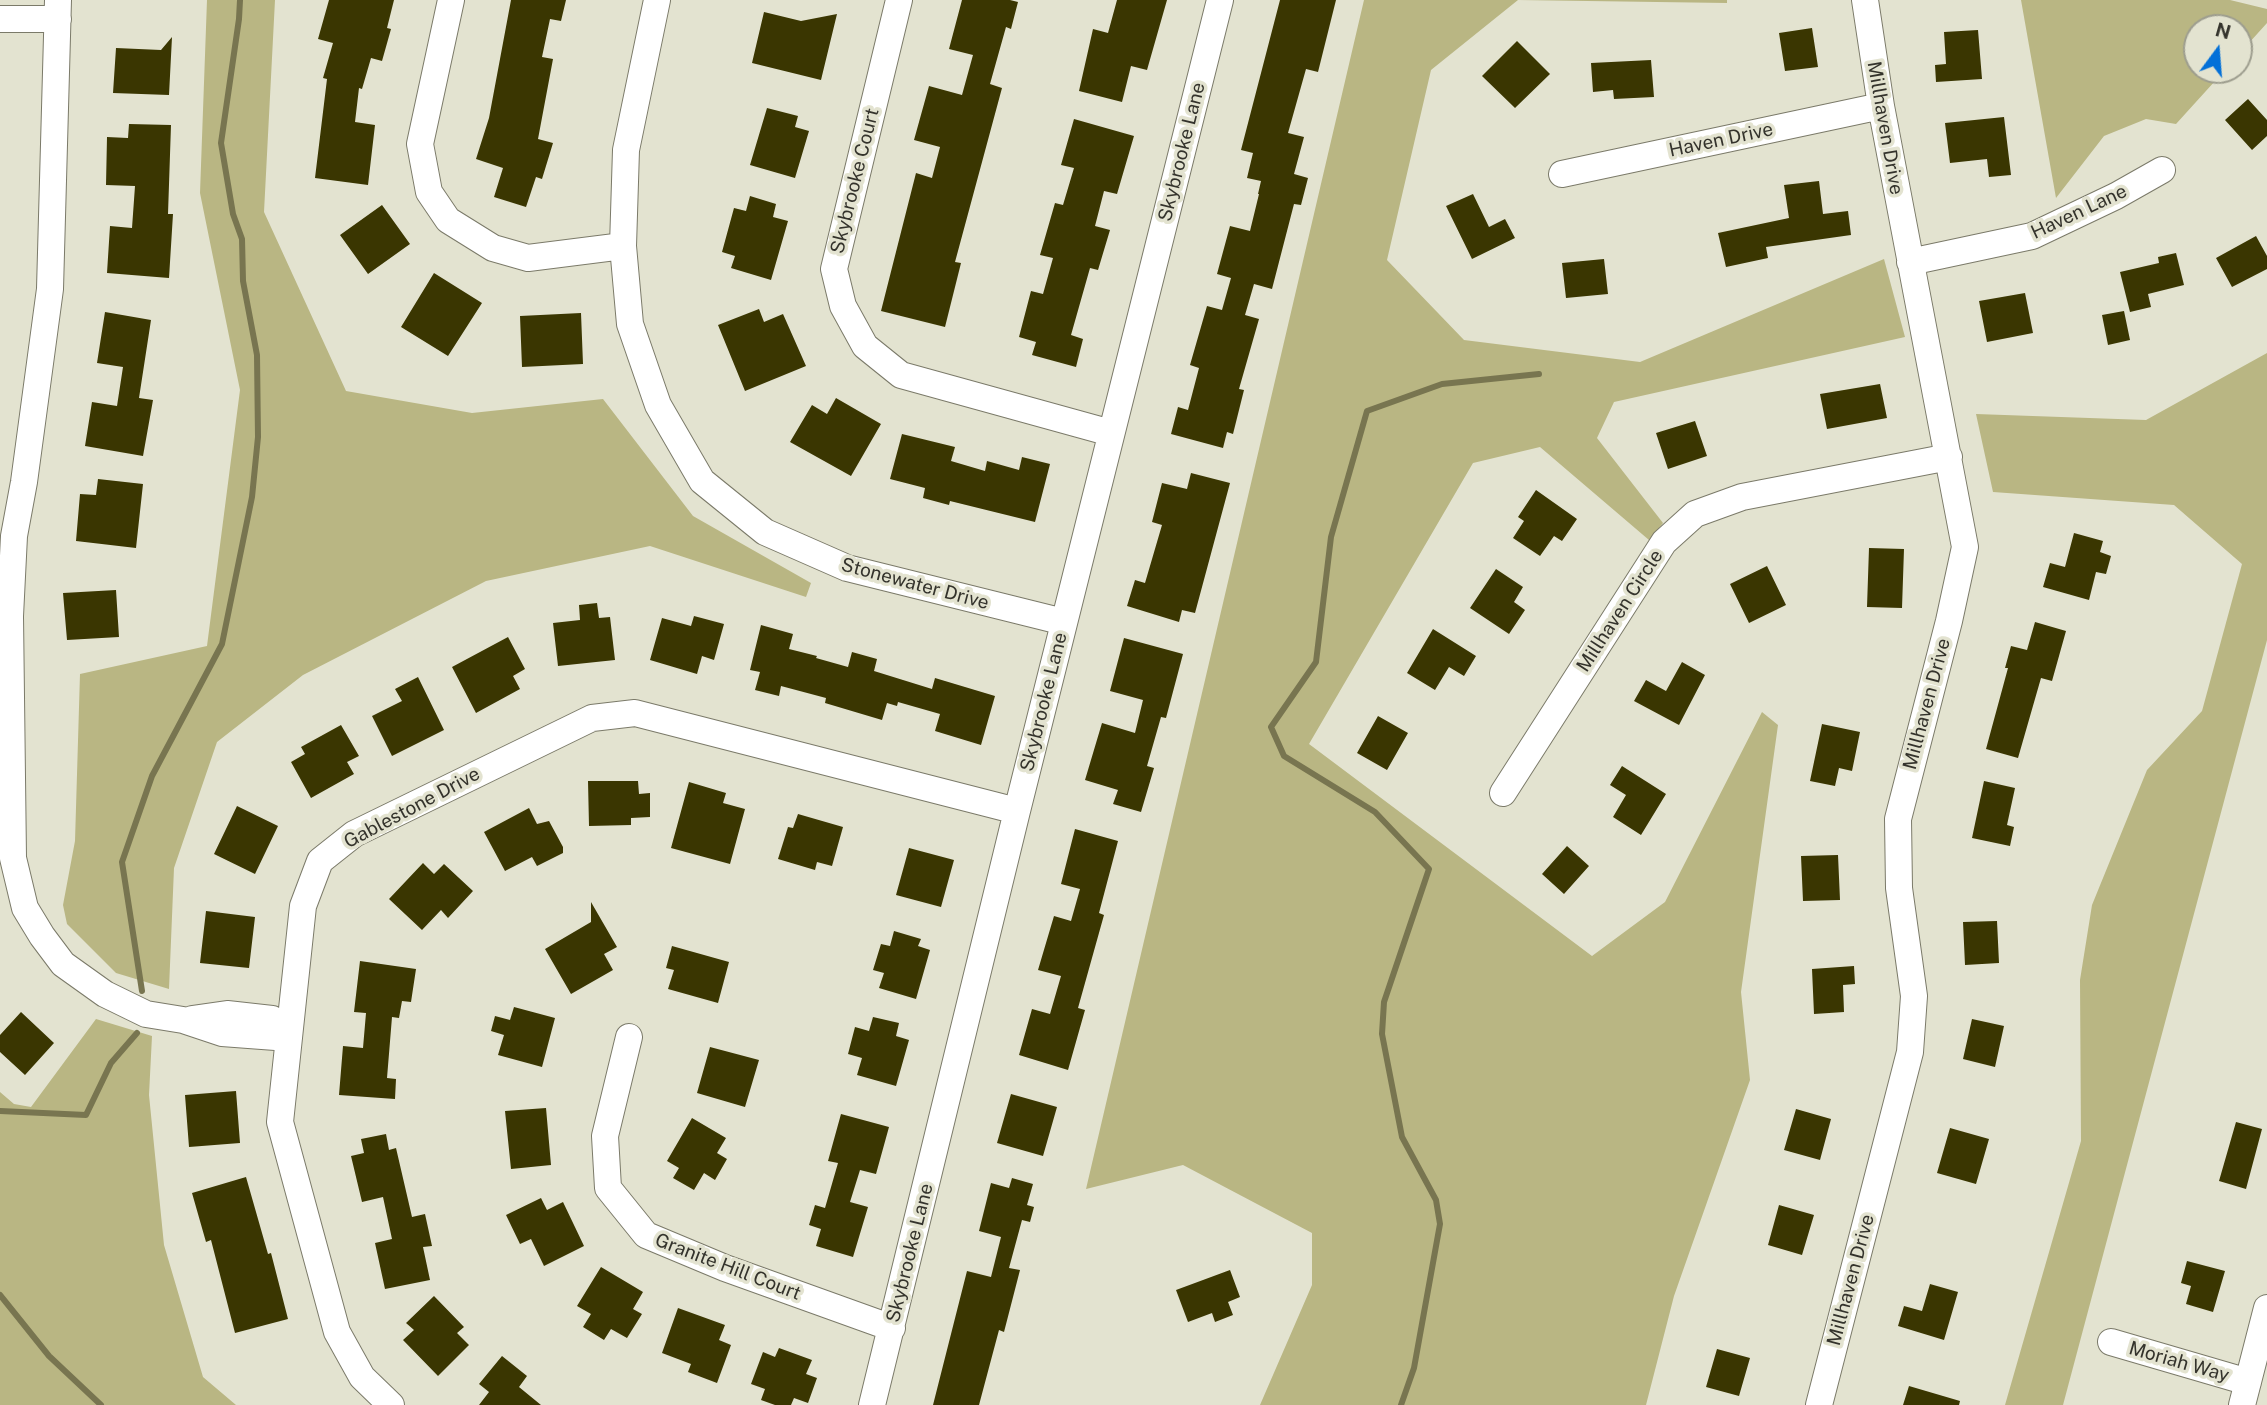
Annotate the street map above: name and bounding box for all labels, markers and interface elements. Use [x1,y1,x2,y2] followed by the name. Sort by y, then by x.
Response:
[2183,14,2253,84] north arrow
[2213,18,2233,43] text: N
[1862,59,1908,197] street label: Millhaven Drive
[1154,80,1210,224] street label: Skybrooke Lane
[826,106,884,256] street label: Skybrooke Court
[1667,118,1775,162] street label: Haven Drive
[2027,180,2131,244] street label: Haven Lane
[1572,546,1668,676] street label: Millhaven Circle
[839,553,991,615] street label: Stonewater Drive
[1016,630,1072,774] street label: Skybrooke Lane
[1899,636,1955,772] street label: Millhaven Drive
[340,763,484,853] street label: Gablestone Drive
[882,1181,938,1325] street label: Skybrooke Lane
[1823,1212,1879,1348] street label: Millhaven Drive
[652,1229,804,1305] street label: Granite Hill Court
[2126,1337,2232,1387] street label: Moriah Way

